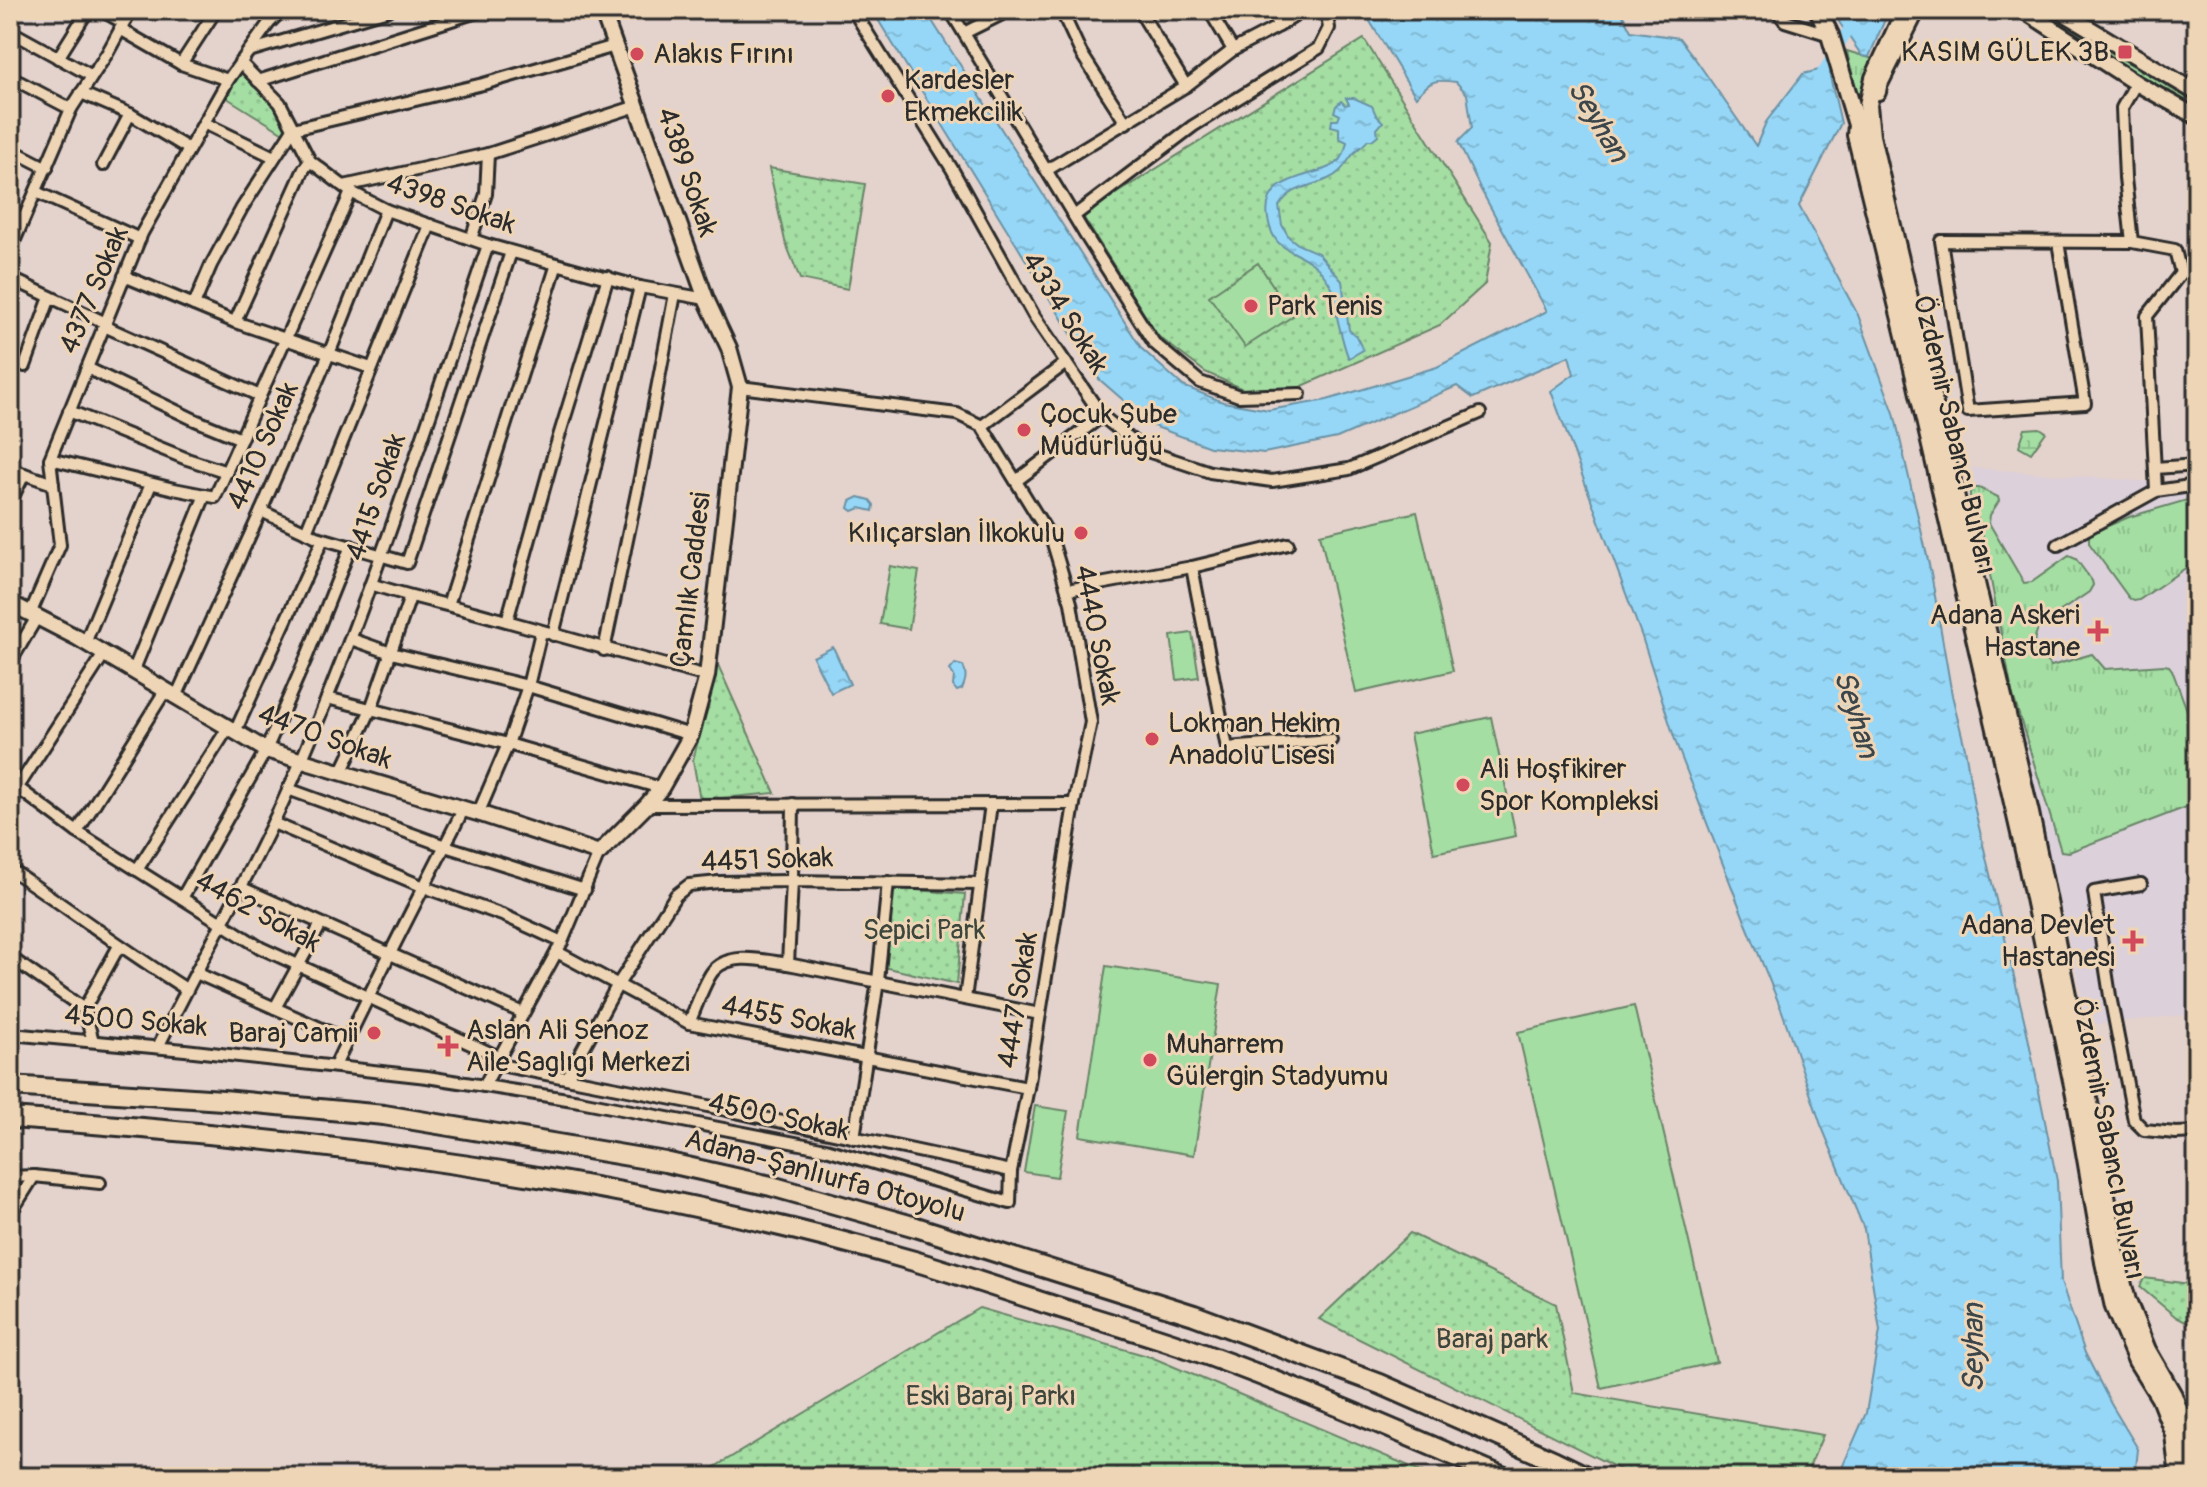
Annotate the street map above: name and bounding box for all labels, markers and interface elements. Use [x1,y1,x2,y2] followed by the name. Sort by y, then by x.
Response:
[1901,35,2109,70] place label: KASIM GÜLEK 3B
[653,37,794,72] place label: Alakıs Fırını
[2116,43,2134,61] marker: KASIM GÜLEK 3B
[628,45,646,63] marker: Alakıs Fırını
[904,63,1023,130] place label: Kardesler Ekmekcilik
[1559,73,1638,170] water label: Seyhan
[879,87,897,105] marker: Kardesler Ekmekcilik
[649,103,725,241] street label: 4389 Sokak
[382,166,520,242] street label: 4398 Sokak
[51,221,137,359] street label: 4377 Sokak
[1014,245,1116,381] street label: 4334 Sokak
[1267,289,1383,324] place label: Park Tenis
[1905,292,2003,578] street label: Özdemir Sabancı Bulvarı
[1242,297,1260,315] marker: Park Tenis
[219,376,307,515] street label: 4410 Sokak
[1040,397,1177,464] place label: Çocuk Şube Müdürlüğü
[1015,421,1033,439] marker: Çocuk Şube Müdürlüğü
[338,428,414,565] street label: 4415 Sokak
[663,490,719,670] street label: Çamlık Caddesi
[848,516,1065,551] place label: Kılıçarslan İlkokulu
[1072,524,1090,542] marker: Kılıçarslan İlkokulu
[1066,562,1128,708] street label: 4440 Sokak
[1930,598,2080,665] place label: Adana Askeri Hastane
[2087,620,2109,642] marker: Adana Askeri Hastane
[1825,666,1887,764] water label: Seyhan
[253,697,397,778] street label: 4470 Sokak
[1168,706,1341,773] place label: Lokman Hekim Anadolu Lisesi
[1143,730,1161,748] marker: Lokman Hekim Anadolu Lisesi
[1479,752,1658,819] place label: Ali Hoşfikirer Spor Kompleksi
[1454,776,1472,794] marker: Ali Hoşfikirer Spor Kompleksi
[700,840,834,880] street label: 4451 Sokak
[189,863,327,961] street label: 4462 Sokak
[1960,908,2116,975] place label: Adana Devlet Hastanesi
[863,913,986,948] park label: Sepici Park
[990,929,1046,1071] street label: 4447 Sokak
[2122,930,2144,952] marker: Adana Devlet Hastanesi
[719,988,860,1048] street label: 4455 Sokak
[2064,995,2152,1283] street label: Özdemir Sabancı Bulvarı
[63,997,209,1045] street label: 4500 Sokak
[466,1013,690,1080] place label: Aslan Ali Senoz Aile Saglıgı Merkezi
[228,1016,358,1051] place label: Baraj Camii
[365,1024,383,1042] marker: Baraj Camii
[1166,1027,1389,1094] place label: Muharrem Gülergin Stadyumu
[437,1035,459,1057] marker: Aslan Ali Senoz Aile Saglıgı Merkezi
[1141,1051,1159,1069] marker: Muharrem Gülergin Stadyumu
[705,1085,853,1149] street label: 4500 Sokak
[681,1122,969,1230] street label: Adana-Şanlıurfa Otoyolu
[1955,1301,1992,1393] water label: Seyhan
[1436,1322,1548,1357] park label: Baraj park
[906,1379,1076,1414] park label: Eski Baraj Parkı

